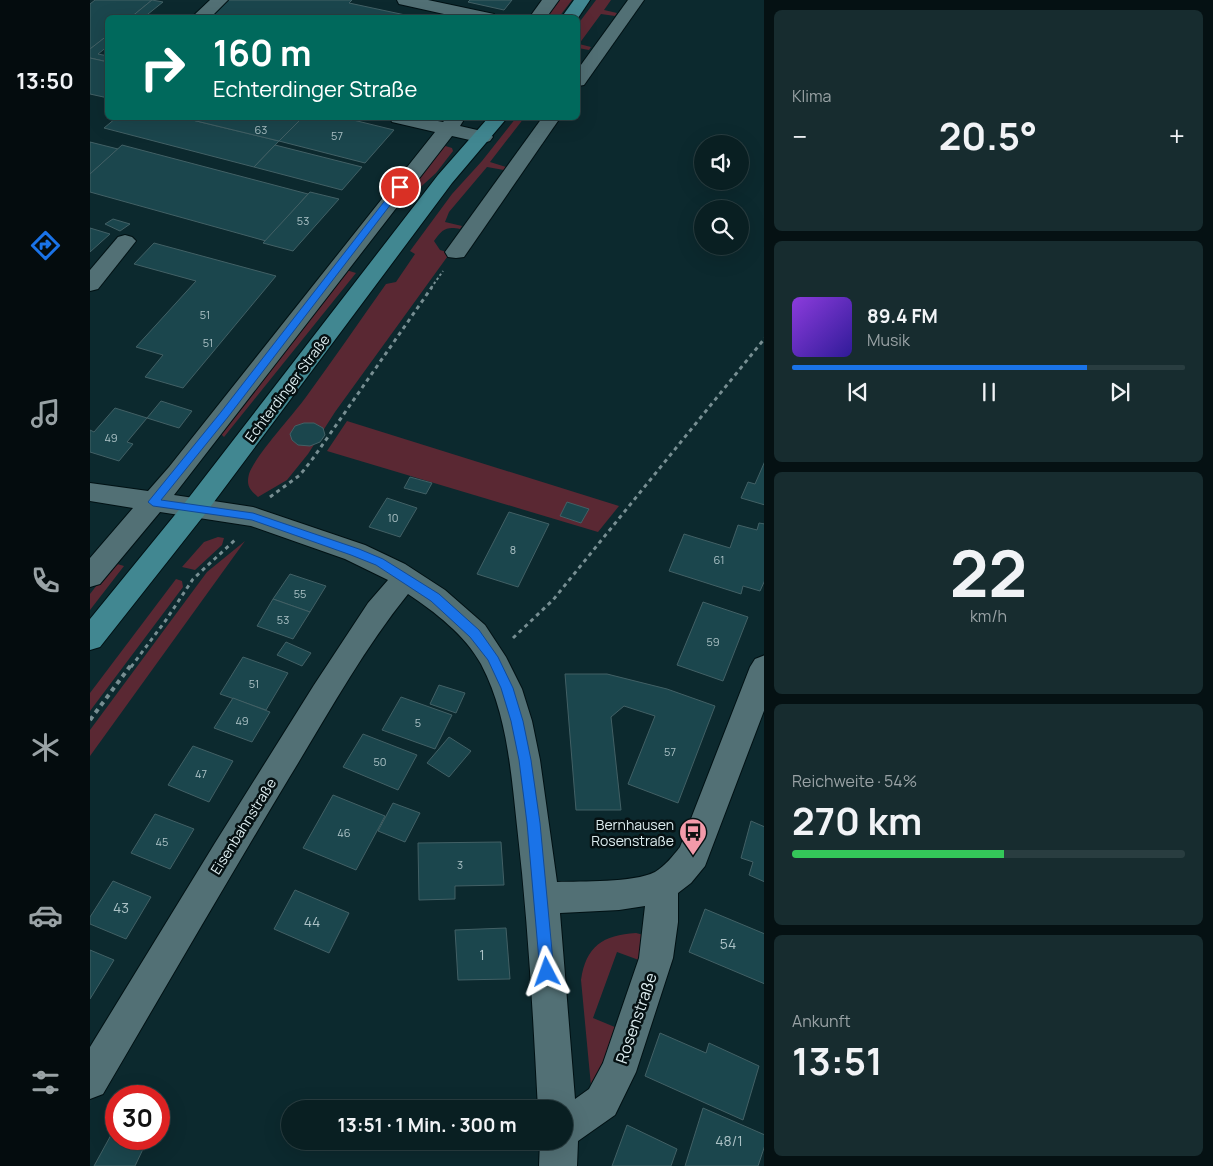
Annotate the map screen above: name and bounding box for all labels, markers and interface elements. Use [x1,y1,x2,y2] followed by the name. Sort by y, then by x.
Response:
[213,29,312,77] text: 160 m
[130,35,195,100] icon: right
[16,66,74,96] text: 13:50
[213,74,417,104] text: Echterdinger Straße
[792,85,831,107] text: Klima
[939,109,1037,161] text: 20.5°
[792,117,807,155] text: −
[1169,117,1185,155] text: +
[255,122,267,137] house number: 63
[331,128,343,143] house number: 57
[694,135,749,255] map controls
[694,135,749,190] button: sound
[379,166,421,208] pin
[386,173,414,201] icon: arrive
[694,200,749,255] button: search
[297,213,309,228] house number: 53
[28,228,63,263] icon: directions
[867,303,938,329] text: 89.4 FM
[200,307,210,322] house number: 51
[867,329,910,351] text: Musik
[240,330,334,446] street label: Echterdinger Straße
[203,335,213,350] house number: 51
[844,378,872,406] icon: previous
[975,378,1003,406] icon: pause
[1106,378,1134,406] icon: next
[28,396,63,431] icon: music
[104,430,118,445] house number: 49
[387,510,399,525] house number: 10
[950,528,1027,617] text: 22
[510,542,516,557] house number: 8
[714,552,724,567] house number: 61
[28,563,63,598] icon: phone
[294,586,306,601] house number: 55
[970,605,1007,627] text: km/h
[277,612,289,627] house number: 53
[706,634,720,649] house number: 59
[249,676,259,691] house number: 51
[235,713,249,728] house number: 49
[415,715,421,730] house number: 5
[28,730,63,765] icon: climate
[664,744,676,759] house number: 57
[373,754,387,769] house number: 50
[195,766,207,781] house number: 47
[792,770,917,792] text: Reichweite · 54%
[206,774,280,878] street label: Eisenbahnstraße
[792,794,922,846] text: 270 km
[591,815,674,850] place label: Bernhausen Rosenstraße
[678,817,708,856] bus stop icon: Bernhausen Rosenstraße
[337,825,351,840] house number: 46
[156,834,168,849] house number: 45
[457,857,463,872] house number: 3
[28,898,63,933] icon: car
[113,898,129,917] house number: 43
[304,912,320,931] house number: 44
[720,934,736,953] house number: 54
[479,945,485,964] house number: 1
[520,945,572,997] position arrow
[610,970,662,1066] street label: Rosenstraße
[792,1010,851,1032] text: Ankunft
[792,1034,883,1086] text: 13:51
[28,1065,63,1100] icon: filters
[105,1085,170,1150] speed limit sign: 30
[338,1112,516,1138] text: 13:51 · 1 Min. · 300 m
[715,1131,743,1150] house number: 48/1

